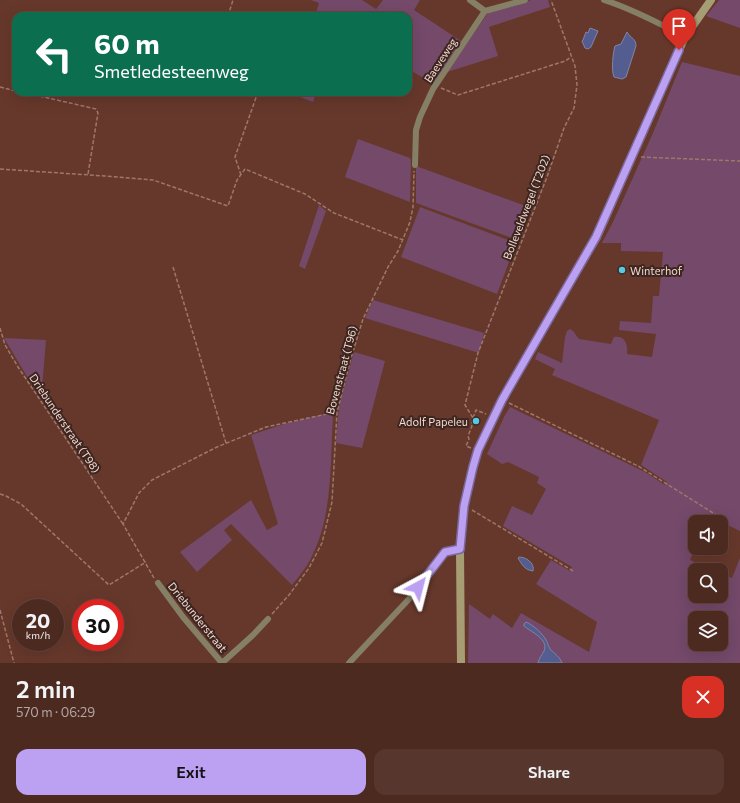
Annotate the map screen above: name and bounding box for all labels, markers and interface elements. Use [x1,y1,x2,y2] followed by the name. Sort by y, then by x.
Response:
[662,9,696,50] pin
[668,15,690,37] icon: arrive
[94,26,160,60] text: 60 m
[28,28,80,80] icon: left
[421,35,459,85] street label: Baeveweg
[94,60,249,82] text: Smetledesteenweg
[500,153,552,261] street label: Bolleveldwegel (T202)
[630,264,683,277] place label: Winterhof
[617,265,627,275] marker: Winterhof
[323,324,359,416] street label: Bovenstraat (T96)
[27,371,103,475] street label: Driebunderstraat (T98)
[399,415,468,428] place label: Adolf Papeleu
[471,416,481,426] marker: Adolf Papeleu
[688,515,728,651] map controls
[688,515,728,555] button: sound
[688,563,728,603] button: search
[397,566,439,608] position arrow
[166,579,230,655] street label: Driebunderstraat
[72,599,124,651] speed limit sign: 30
[26,608,50,632] text: 20
[688,611,728,651] button: layers
[26,629,50,641] text: km/h
[16,674,75,703] text: 2 min
[682,676,724,718] button: close
[16,704,95,720] text: 570 m · 06:29
[16,749,366,795] button: Exit
[374,749,724,795] button: Share

